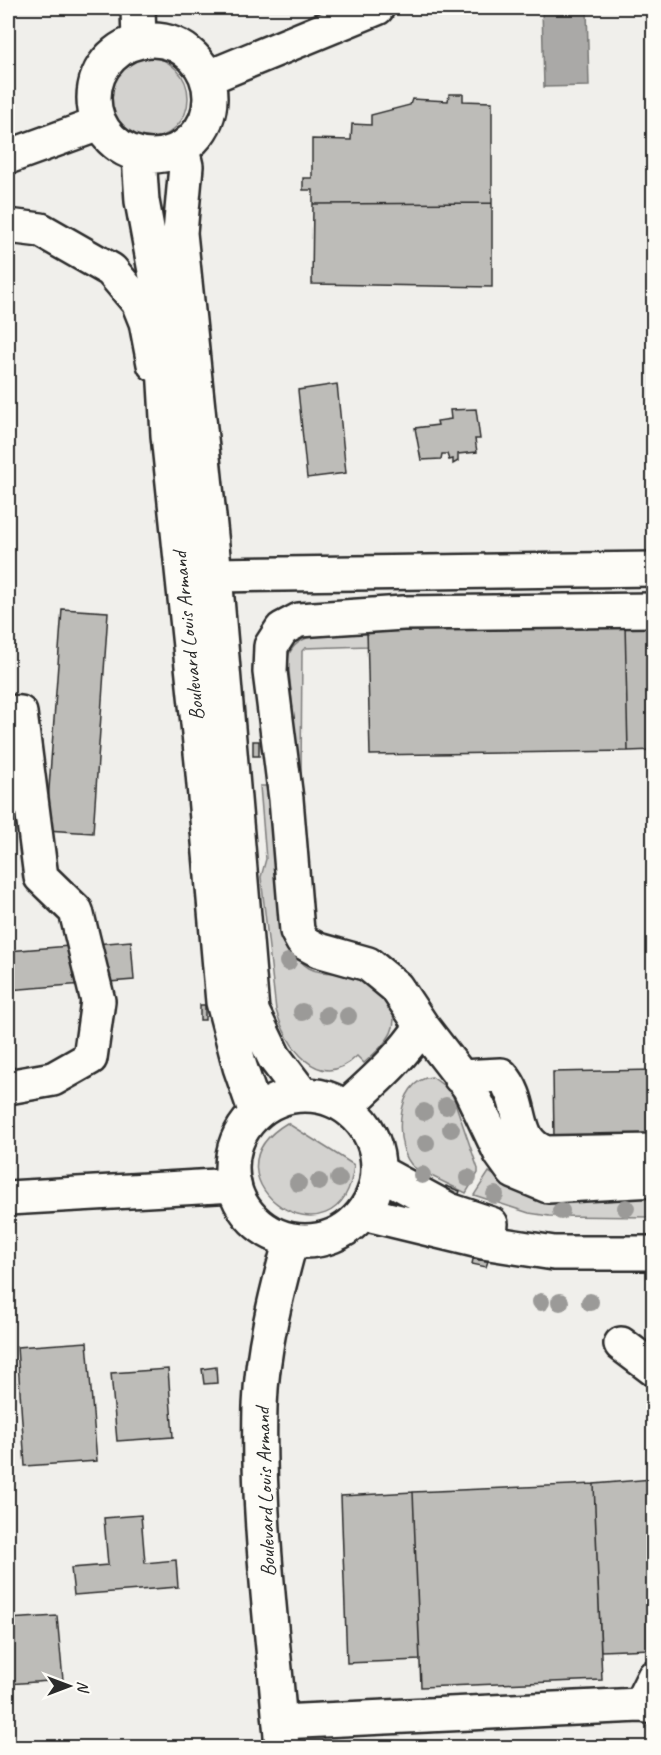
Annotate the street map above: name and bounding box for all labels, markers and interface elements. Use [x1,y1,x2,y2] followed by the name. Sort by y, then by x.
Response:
[166,547,210,722] street label: Boulevard Louis Armand
[249,1404,281,1577] street label: Boulevard Louis Armand
[39,1656,99,1716] north arrow
[73,1681,93,1694] text: N

